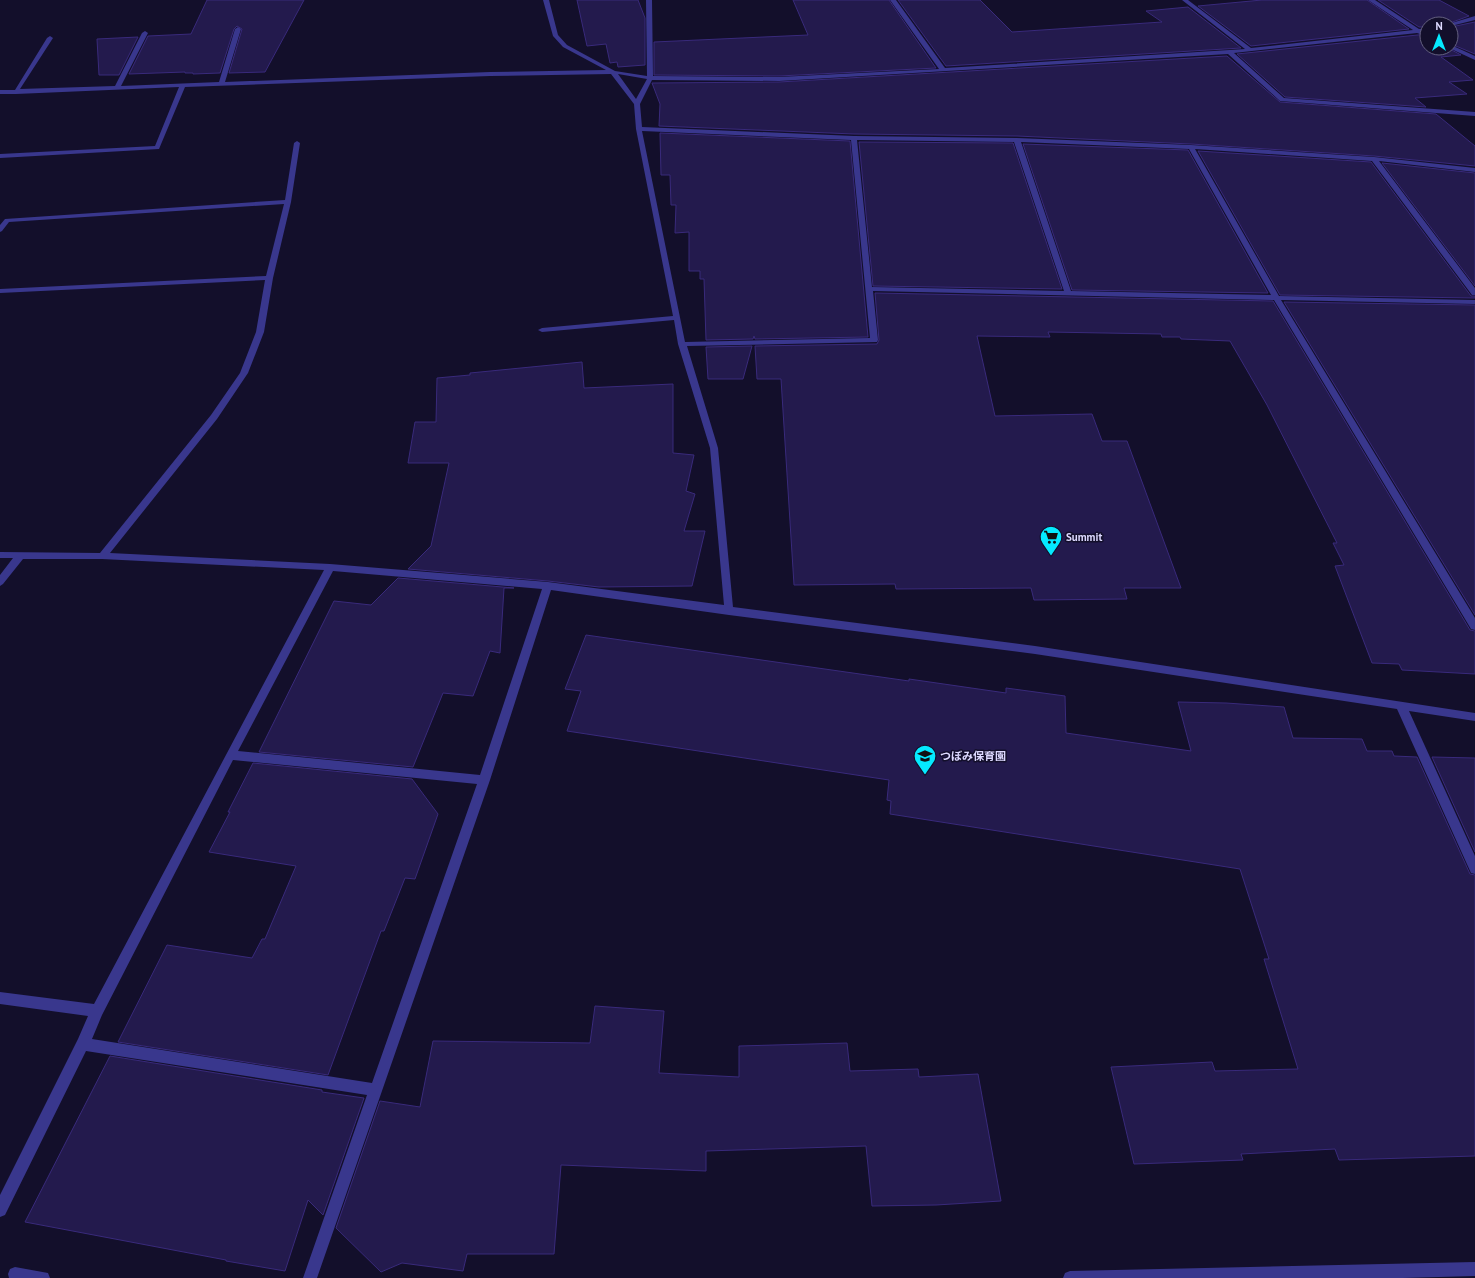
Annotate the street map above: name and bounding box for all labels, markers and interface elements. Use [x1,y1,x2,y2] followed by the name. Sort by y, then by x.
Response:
[1419,16,1459,56] north arrow
[1435,19,1443,33] text: N
[1038,524,1064,557] supermarket icon: Summit
[1066,530,1102,544] place label: Summit
[912,743,938,776] school or university icon: つぼみ保育園
[940,749,1006,763] place label: つぼみ保育園

